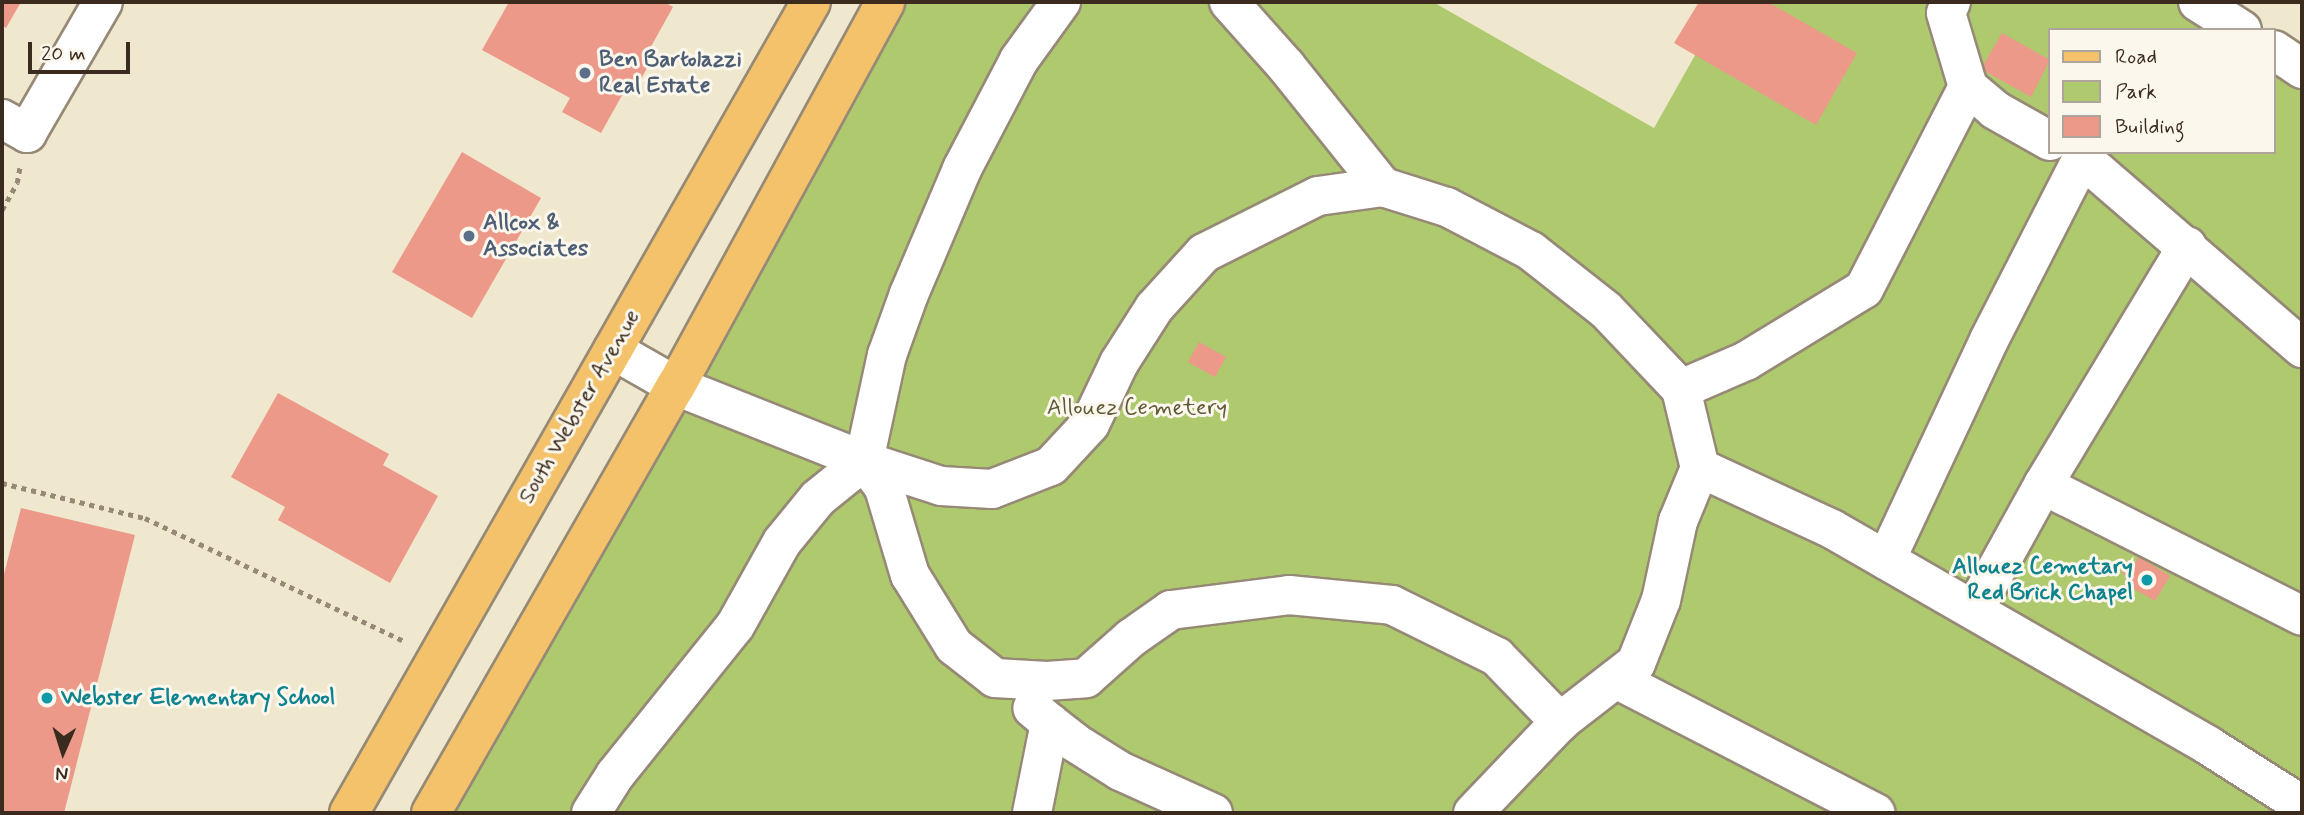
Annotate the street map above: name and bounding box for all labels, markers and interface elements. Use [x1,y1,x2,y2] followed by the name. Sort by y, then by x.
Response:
[32,28,133,72] scale bar
[2048,28,2276,154] legend
[41,40,86,68] text: 20 m
[2115,43,2157,71] text: Road
[599,46,748,100] place label: Ben Bartolazzi Real Estate
[577,65,593,81] marker: Ben Bartolazzi Real Estate
[2115,78,2157,106] text: Park
[2115,113,2185,141] text: Building
[483,209,588,263] place label: Allcox & Associates
[461,228,477,244] marker: Allcox & Associates
[514,307,646,507] street label: South Webster Avenue
[1047,394,1227,422] park label: Allouez Cemetery
[1950,553,2133,607] place label: Allouez Cemetary Red Brick Chapel
[2139,572,2155,588] marker: Allouez Cemetary Red Brick Chapel
[61,684,340,712] place label: Webster Elementary School
[39,690,55,706] marker: Webster Elementary School
[28,717,98,787] north arrow
[55,761,69,786] text: N

